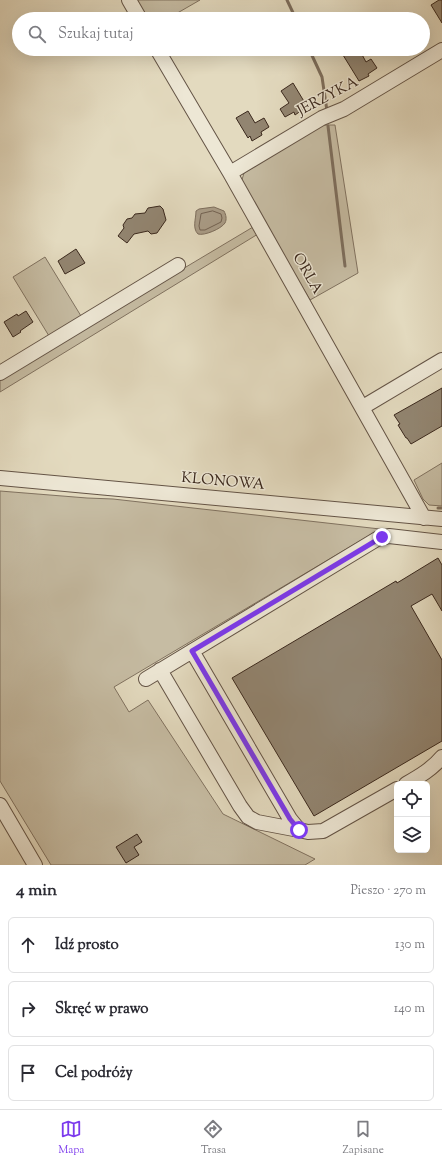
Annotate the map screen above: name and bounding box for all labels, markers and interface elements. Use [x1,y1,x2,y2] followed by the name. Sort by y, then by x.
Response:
[12,12,430,56] search box
[26,23,48,45] icon: search
[58,24,133,45] text: Szukaj tutaj
[293,72,362,122] street label: JERZYKA
[287,249,327,299] street label: ORLA
[180,468,266,496] street label: KLONOWA
[373,528,391,546] route end
[394,781,430,853] map controls
[394,781,430,817] button: locate
[394,817,430,853] button: layers
[290,821,308,839] route start
[16,879,57,903] text: 4 min
[350,882,426,900] text: Pieszo · 270 m
[17,934,39,956] icon: ahead
[55,935,119,956] text: Idź prosto
[395,936,425,954] text: 130 m
[17,998,39,1020] icon: right
[55,999,149,1020] text: Skręć w prawo
[394,1000,425,1018] text: 140 m
[17,1062,39,1084] icon: arrive
[55,1063,133,1084] text: Cel podróży
[58,1118,84,1158] tab: Mapa
[201,1118,226,1158] tab: Trasa
[343,1118,384,1158] tab: Zapisane

